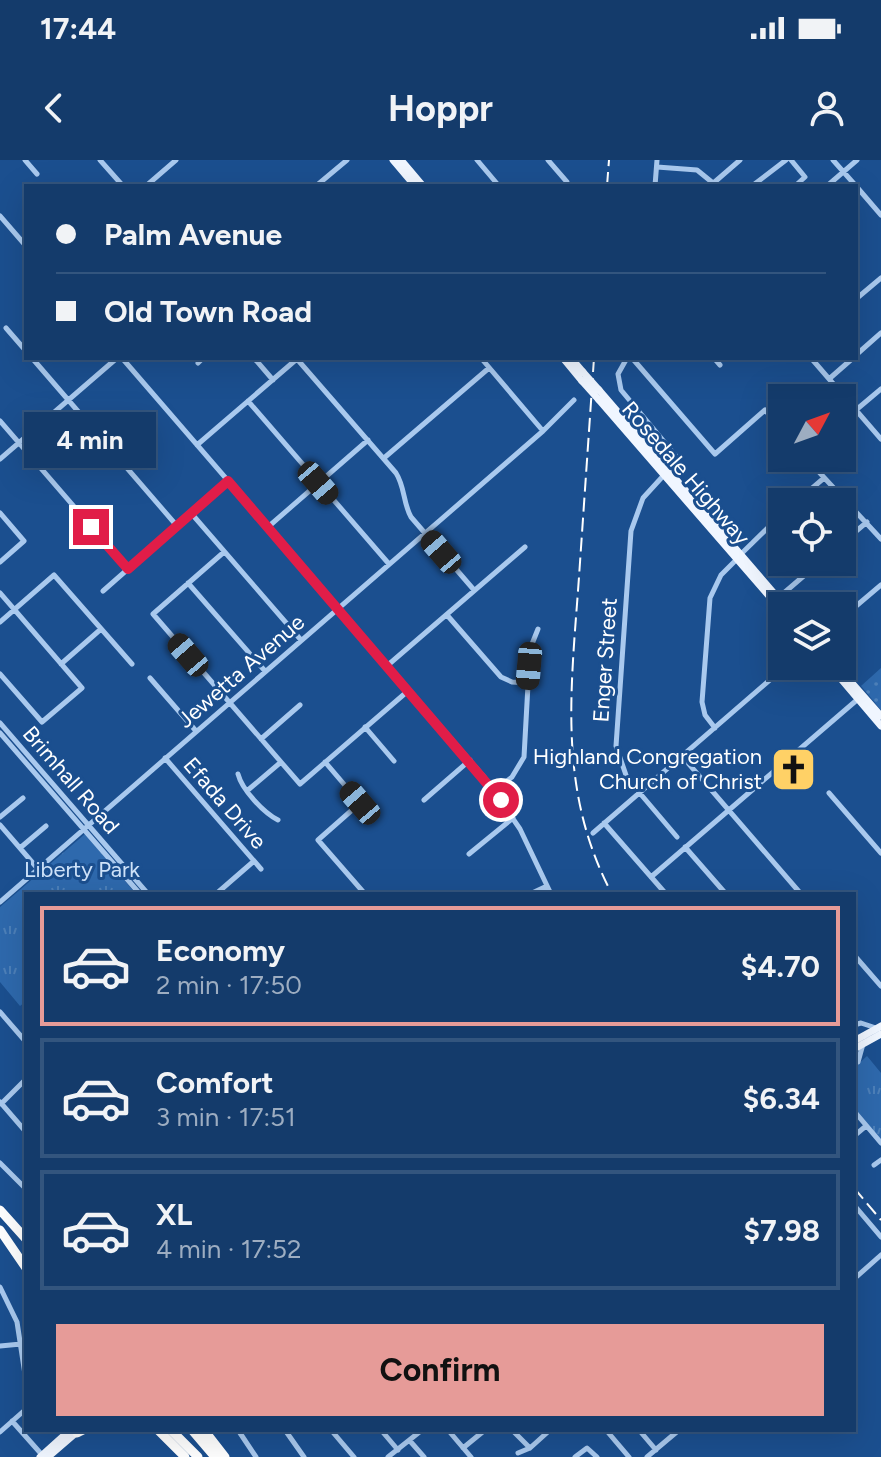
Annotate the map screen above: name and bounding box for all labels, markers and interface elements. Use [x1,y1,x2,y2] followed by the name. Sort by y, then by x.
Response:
[40,10,116,47] text: 17:44
[32,86,76,130] icon: back
[805,86,849,130] icon: person
[388,87,493,130] text: Hoppr
[104,216,282,253] text: Palm Avenue
[104,293,312,330] text: Old Town Road
[768,384,856,472] north arrow
[768,384,856,680] map controls
[616,396,756,551] street label: Rosedale Highway
[25,411,157,467] callout: 4 min
[57,424,123,456] text: 4 min
[293,457,343,509] car
[768,488,856,576] button: locate
[73,509,109,545] route end
[416,526,466,578] car
[768,592,856,680] button: layers
[587,597,623,723] street label: Enger Street
[172,608,310,734] street label: Jewetta Avenue
[163,629,213,681] car
[515,641,543,691] car
[17,721,125,839] street label: Brimhall Road
[533,743,762,795] place label: Highland Congregation Church of Christ
[769,745,817,793] church icon: Highland Congregation Church of Christ
[178,752,272,854] street label: Efada Drive
[335,777,385,829] car
[483,782,519,818] route start
[24,856,140,883] park label: Liberty Park
[60,930,132,1002] icon: car
[156,932,285,969] text: Economy
[741,948,820,985] text: $4.70
[156,969,302,1001] text: 2 min · 17:50
[60,1062,132,1134] icon: car
[156,1064,274,1101] text: Comfort
[743,1080,820,1117] text: $6.34
[156,1101,296,1133] text: 3 min · 17:51
[60,1194,132,1266] icon: car
[156,1196,192,1233] text: XL
[744,1212,820,1249] text: $7.98
[156,1233,301,1265] text: 4 min · 17:52
[56,1324,824,1416] button: Confirm

